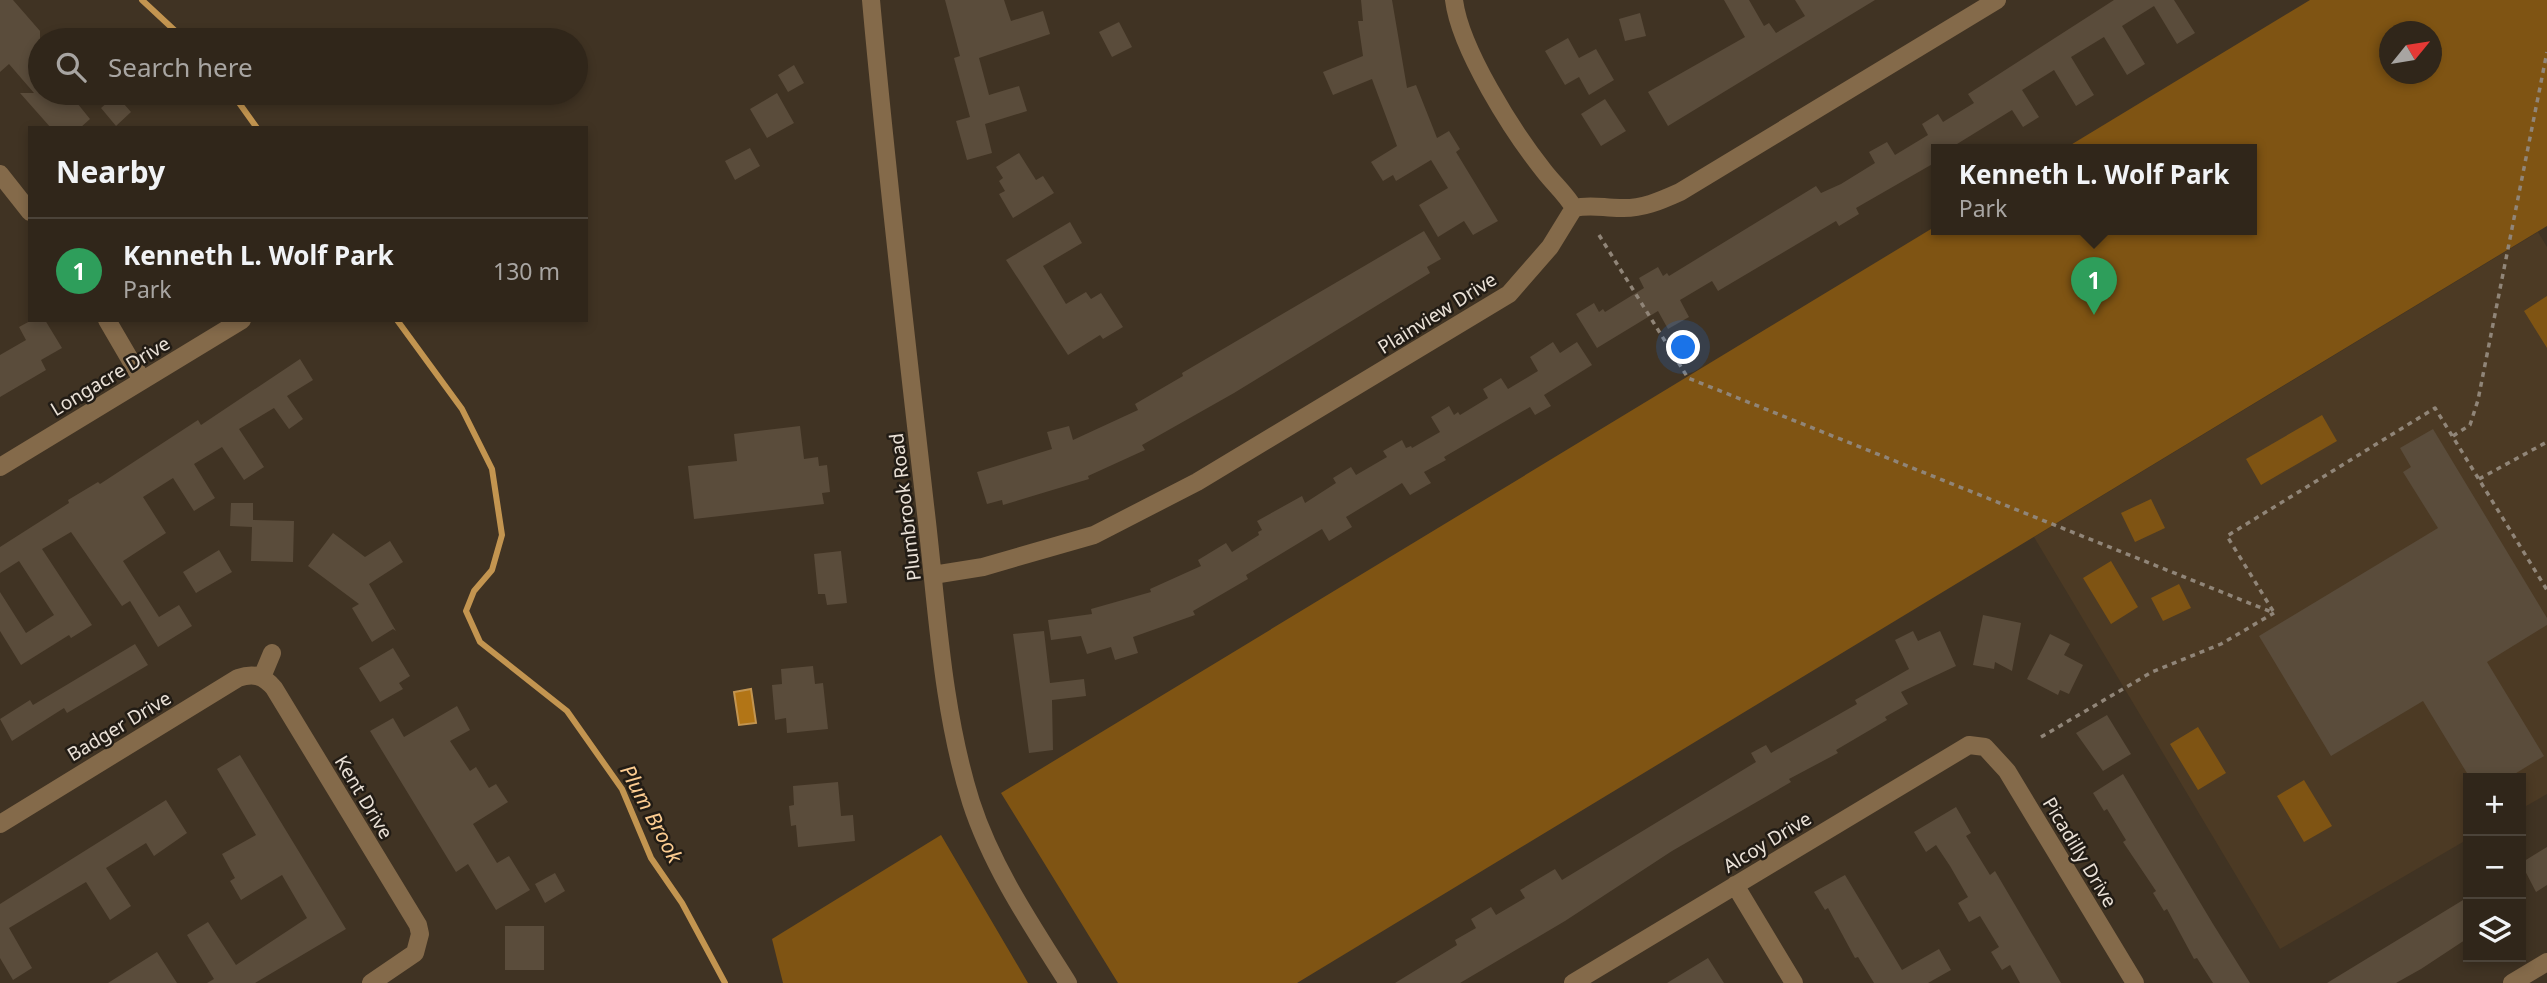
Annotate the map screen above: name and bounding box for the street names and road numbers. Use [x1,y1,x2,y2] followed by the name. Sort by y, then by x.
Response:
[1373,266,1501,360] street label: Plainview Drive
[46,330,174,422] street label: Longacre Drive
[883,432,927,582] street label: Plumbrook Road
[62,685,176,767] street label: Badger Drive
[329,750,399,844] street label: Kent Drive
[2037,792,2123,912] street label: Picadilly Drive
[1718,805,1816,879] street label: Alcoy Drive

